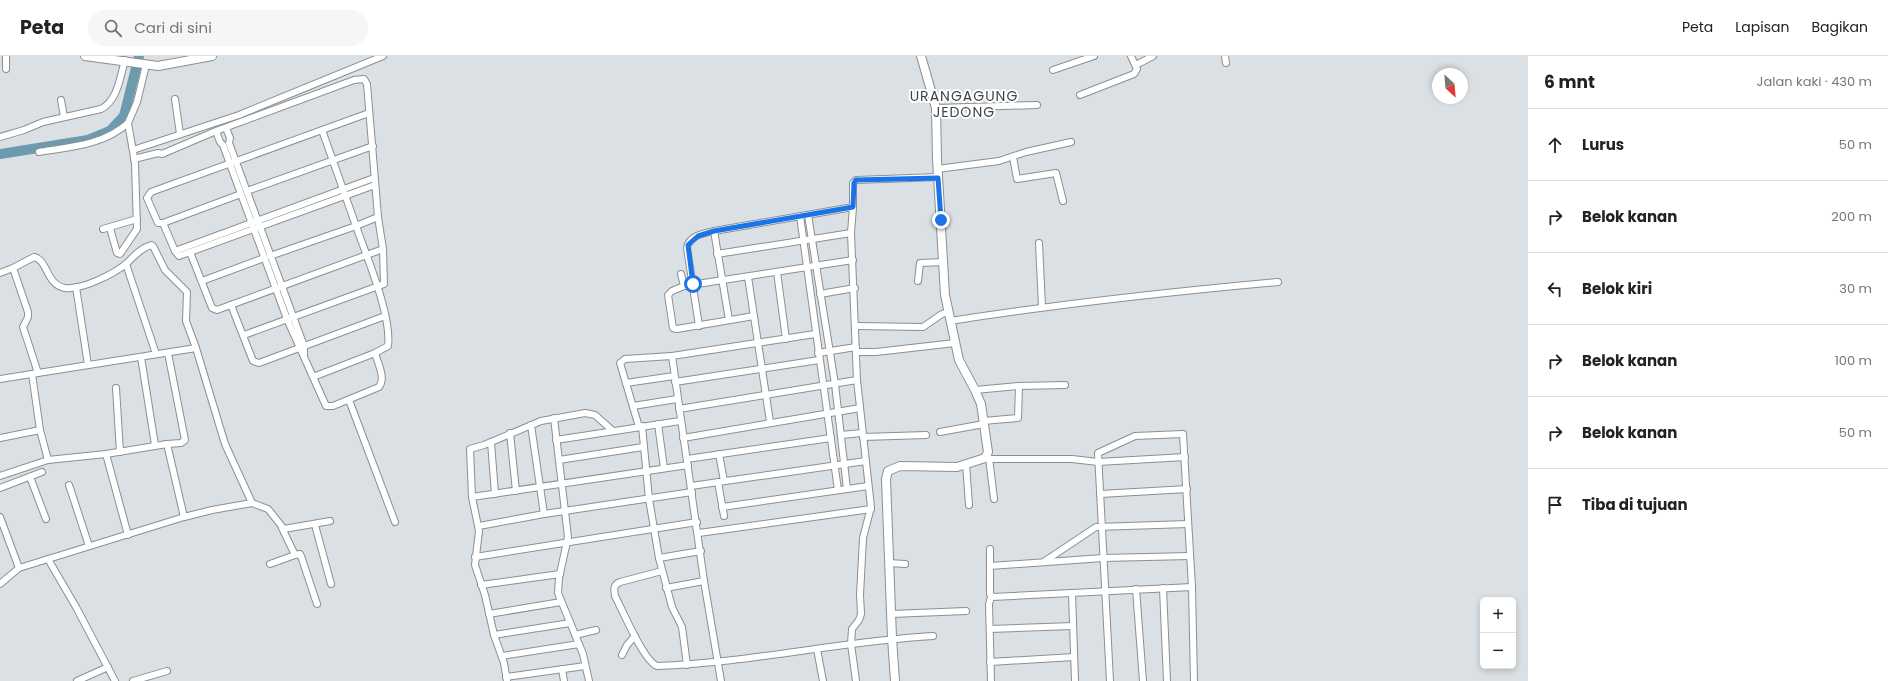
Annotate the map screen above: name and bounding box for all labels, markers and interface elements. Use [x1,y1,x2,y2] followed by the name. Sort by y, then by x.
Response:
[88,10,368,46] search box
[20,14,64,41] text: Peta
[102,17,124,39] icon: search
[134,17,212,38] text: Cari di sini
[1682,17,1713,37] text: Peta
[1735,17,1789,37] text: Lapisan
[1811,17,1868,37] text: Bagikan
[1432,68,1468,104] north arrow
[1544,70,1595,94] text: 6 mnt
[1757,72,1872,91] text: Jalan kaki · 430 m
[910,86,1018,122] district label: URANGAGUNG JEDONG
[1544,134,1566,156] icon: ahead
[1582,134,1624,155] text: Lurus
[1839,135,1872,154] text: 50 m
[1544,206,1566,228] icon: right
[1582,206,1677,227] text: Belok kanan
[1831,207,1872,226] text: 200 m
[932,211,950,229] route end
[684,275,702,293] route start
[1544,278,1566,300] icon: left
[1582,278,1652,299] text: Belok kiri
[1839,279,1872,298] text: 30 m
[1544,350,1566,372] icon: right
[1582,350,1677,371] text: Belok kanan
[1835,351,1872,370] text: 100 m
[1544,422,1566,444] icon: right
[1582,422,1677,443] text: Belok kanan
[1839,423,1872,442] text: 50 m
[1544,494,1566,516] icon: arrive
[1582,494,1688,515] text: Tiba di tujuan
[1480,597,1516,669] map controls
[1480,597,1516,633] button: +
[1480,633,1516,669] button: −

